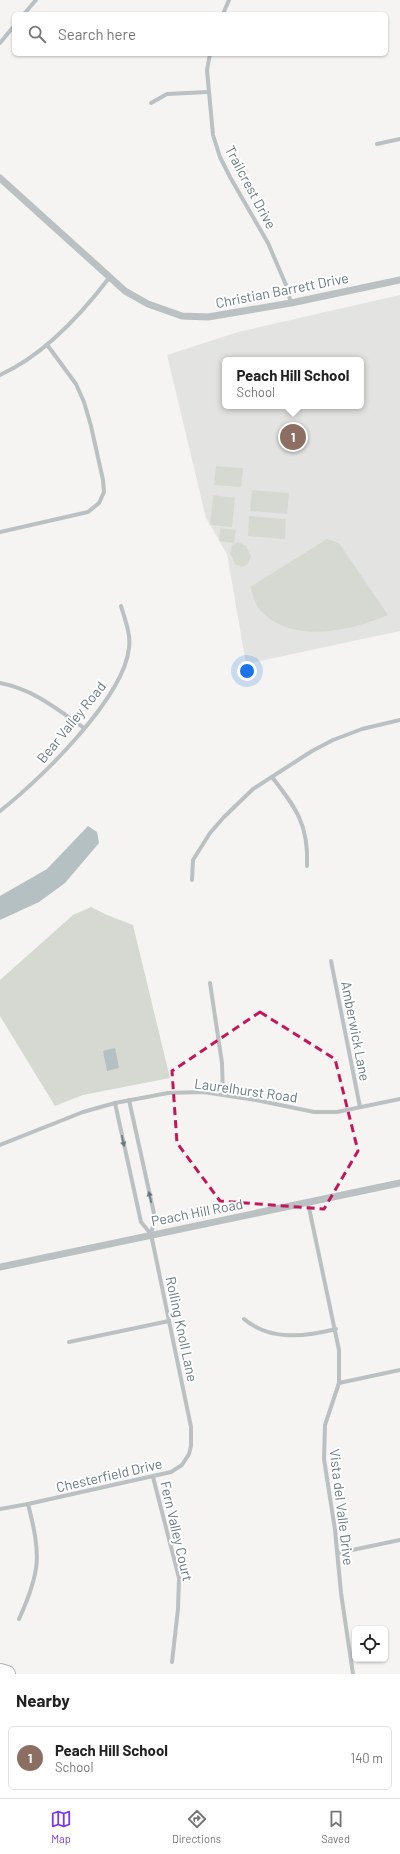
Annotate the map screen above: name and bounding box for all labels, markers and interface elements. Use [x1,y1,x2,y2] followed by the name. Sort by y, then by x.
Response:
[12,12,388,56] search box
[26,23,48,45] icon: search
[58,25,136,43] text: Search here
[222,143,280,231] street label: Trailcrest Drive
[214,269,350,311] street label: Christian Barrett Drive
[222,357,364,409] popup
[237,366,349,384] text: Peach Hill School
[237,384,275,400] text: School
[280,422,306,452] pin: 1
[237,661,257,681] your location
[33,678,109,766] street label: Bear Valley Road
[338,980,374,1082] street label: Amberwick Lane
[193,1074,299,1106] street label: Laurelhurst Road
[121,1135,127,1147] one-way arrow
[147,1190,153,1203] one-way arrow
[150,1195,244,1229] street label: Peach Hill Road
[163,1275,201,1383] street label: Rolling Knoll Lane
[326,1448,358,1566] street label: Vista del Valle Drive
[54,1455,164,1495] street label: Chesterfield Drive
[157,1479,197,1583] street label: Fern Valley Court
[352,1626,388,1662] map controls
[352,1626,388,1662] button: locate
[16,1690,70,1710] text: Nearby
[55,1741,168,1759] text: Peach Hill School
[28,1750,32,1766] text: 1
[351,1750,383,1766] text: 140 m
[55,1759,93,1775] text: School
[50,1808,72,1845] tab: Map
[172,1808,221,1845] tab: Directions
[321,1808,350,1845] tab: Saved

